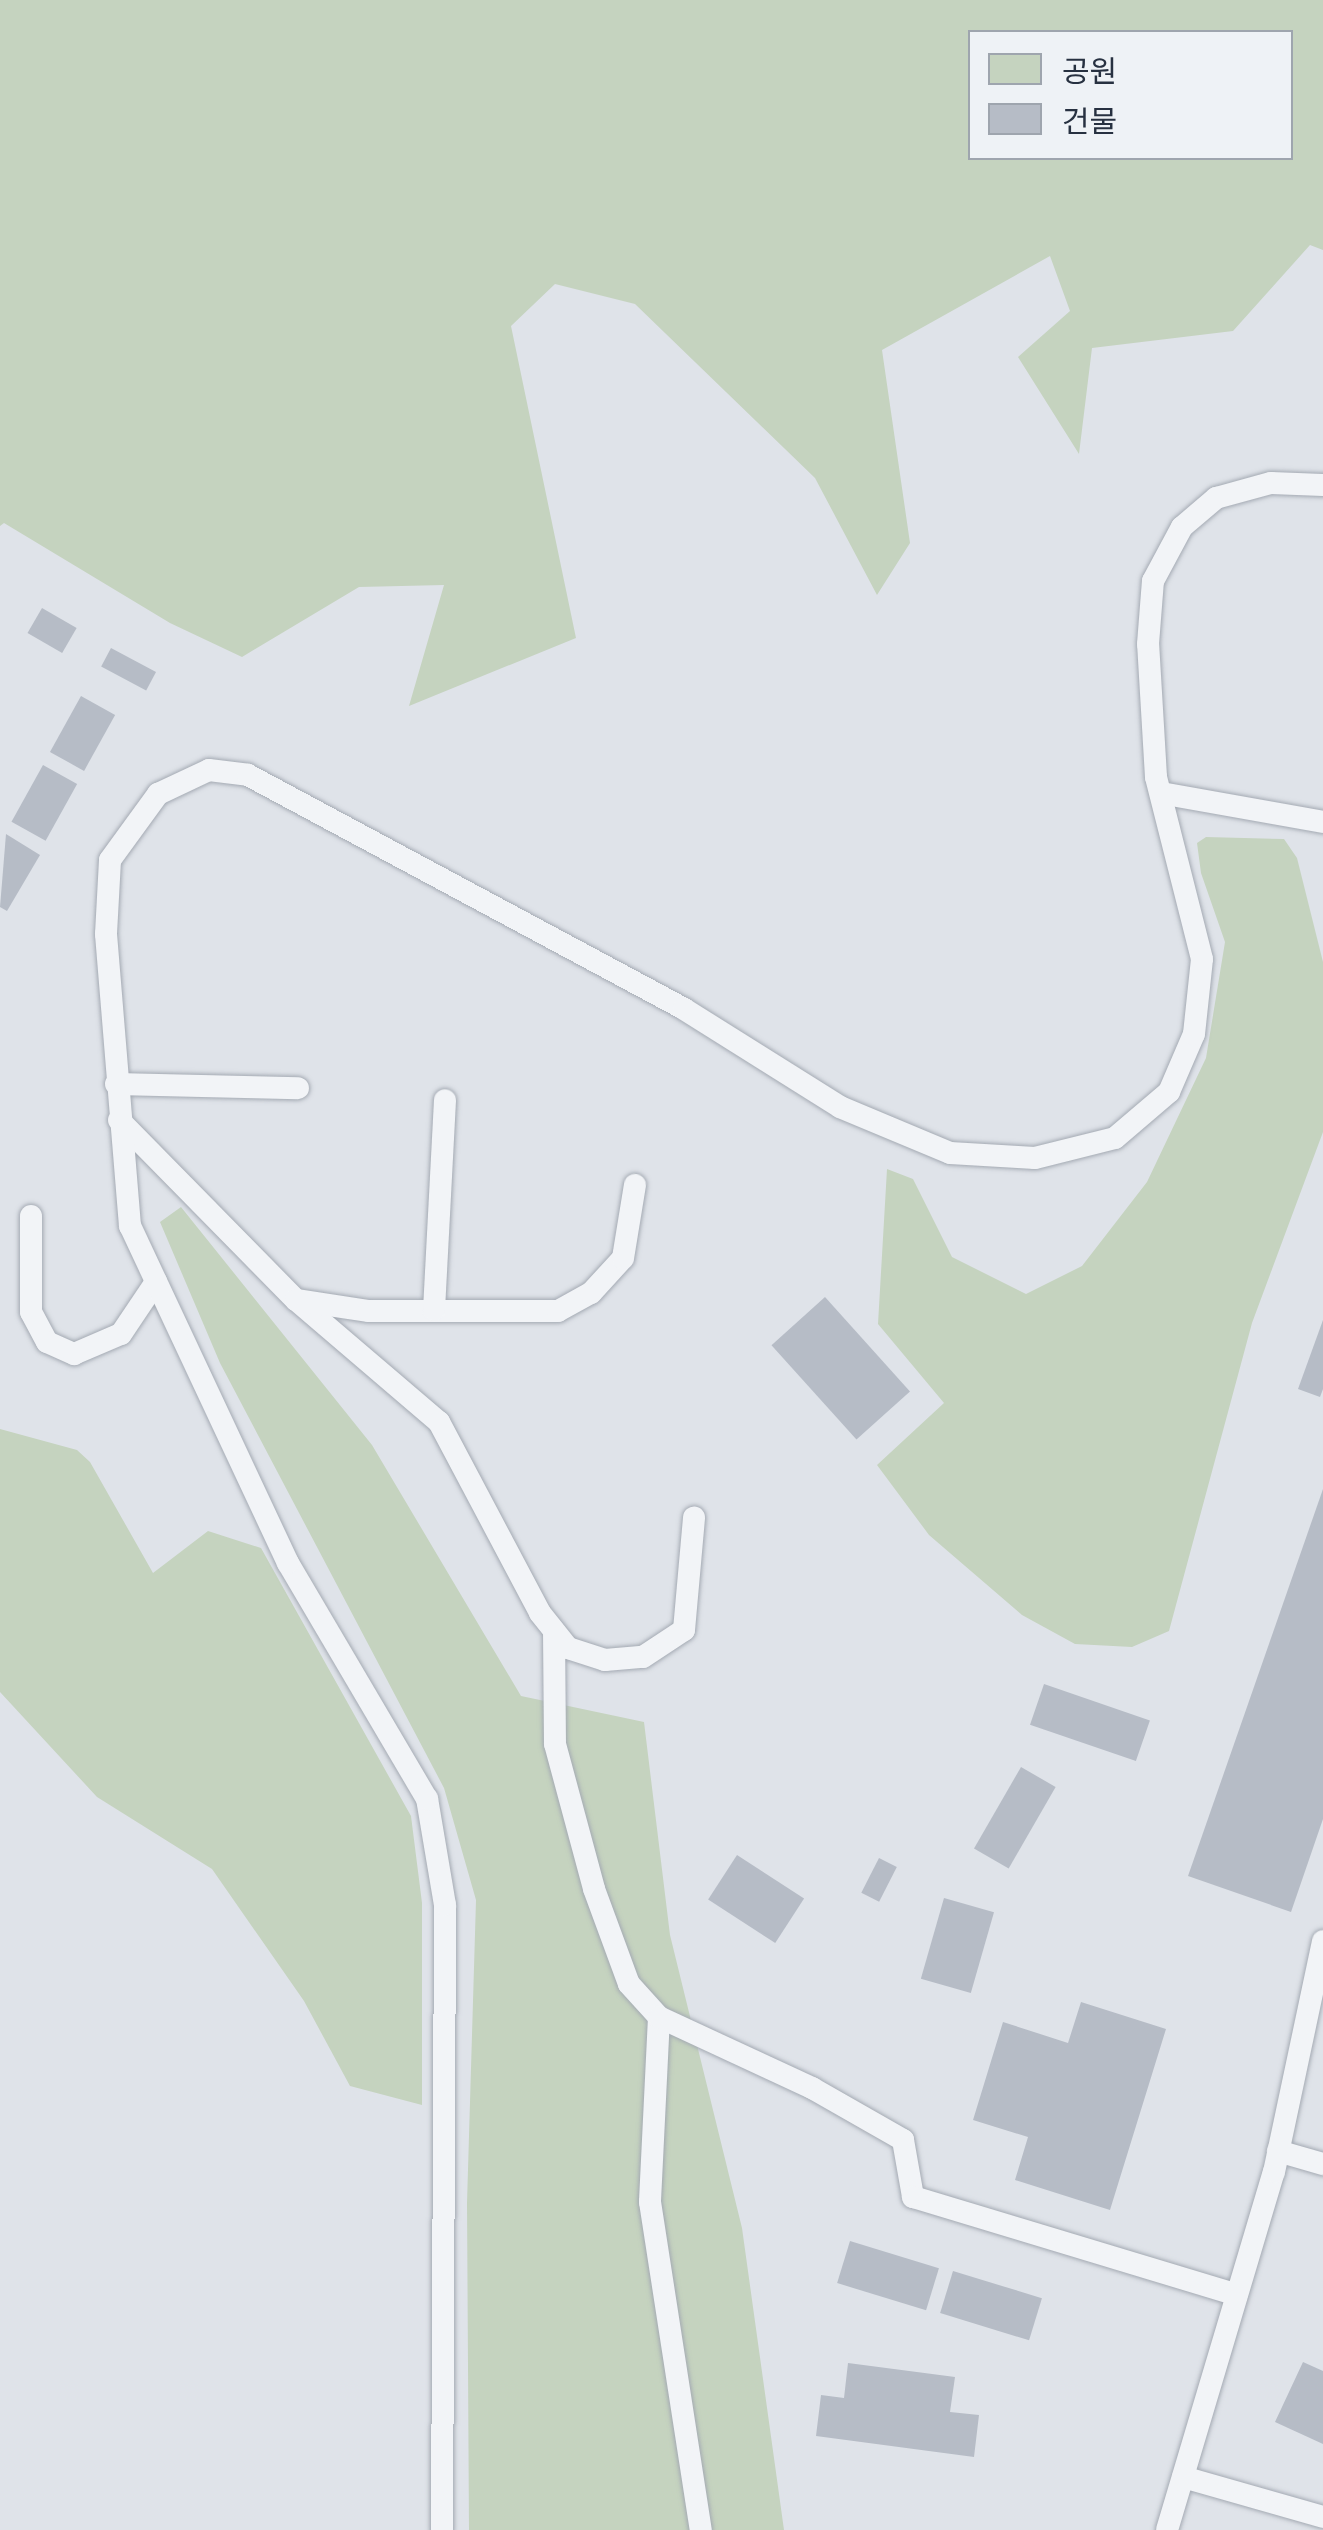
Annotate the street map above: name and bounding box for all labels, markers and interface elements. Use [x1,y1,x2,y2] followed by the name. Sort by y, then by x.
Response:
[968,30,1293,160] legend
[1062,53,1117,89] text: 공원
[1062,103,1117,139] text: 건물

